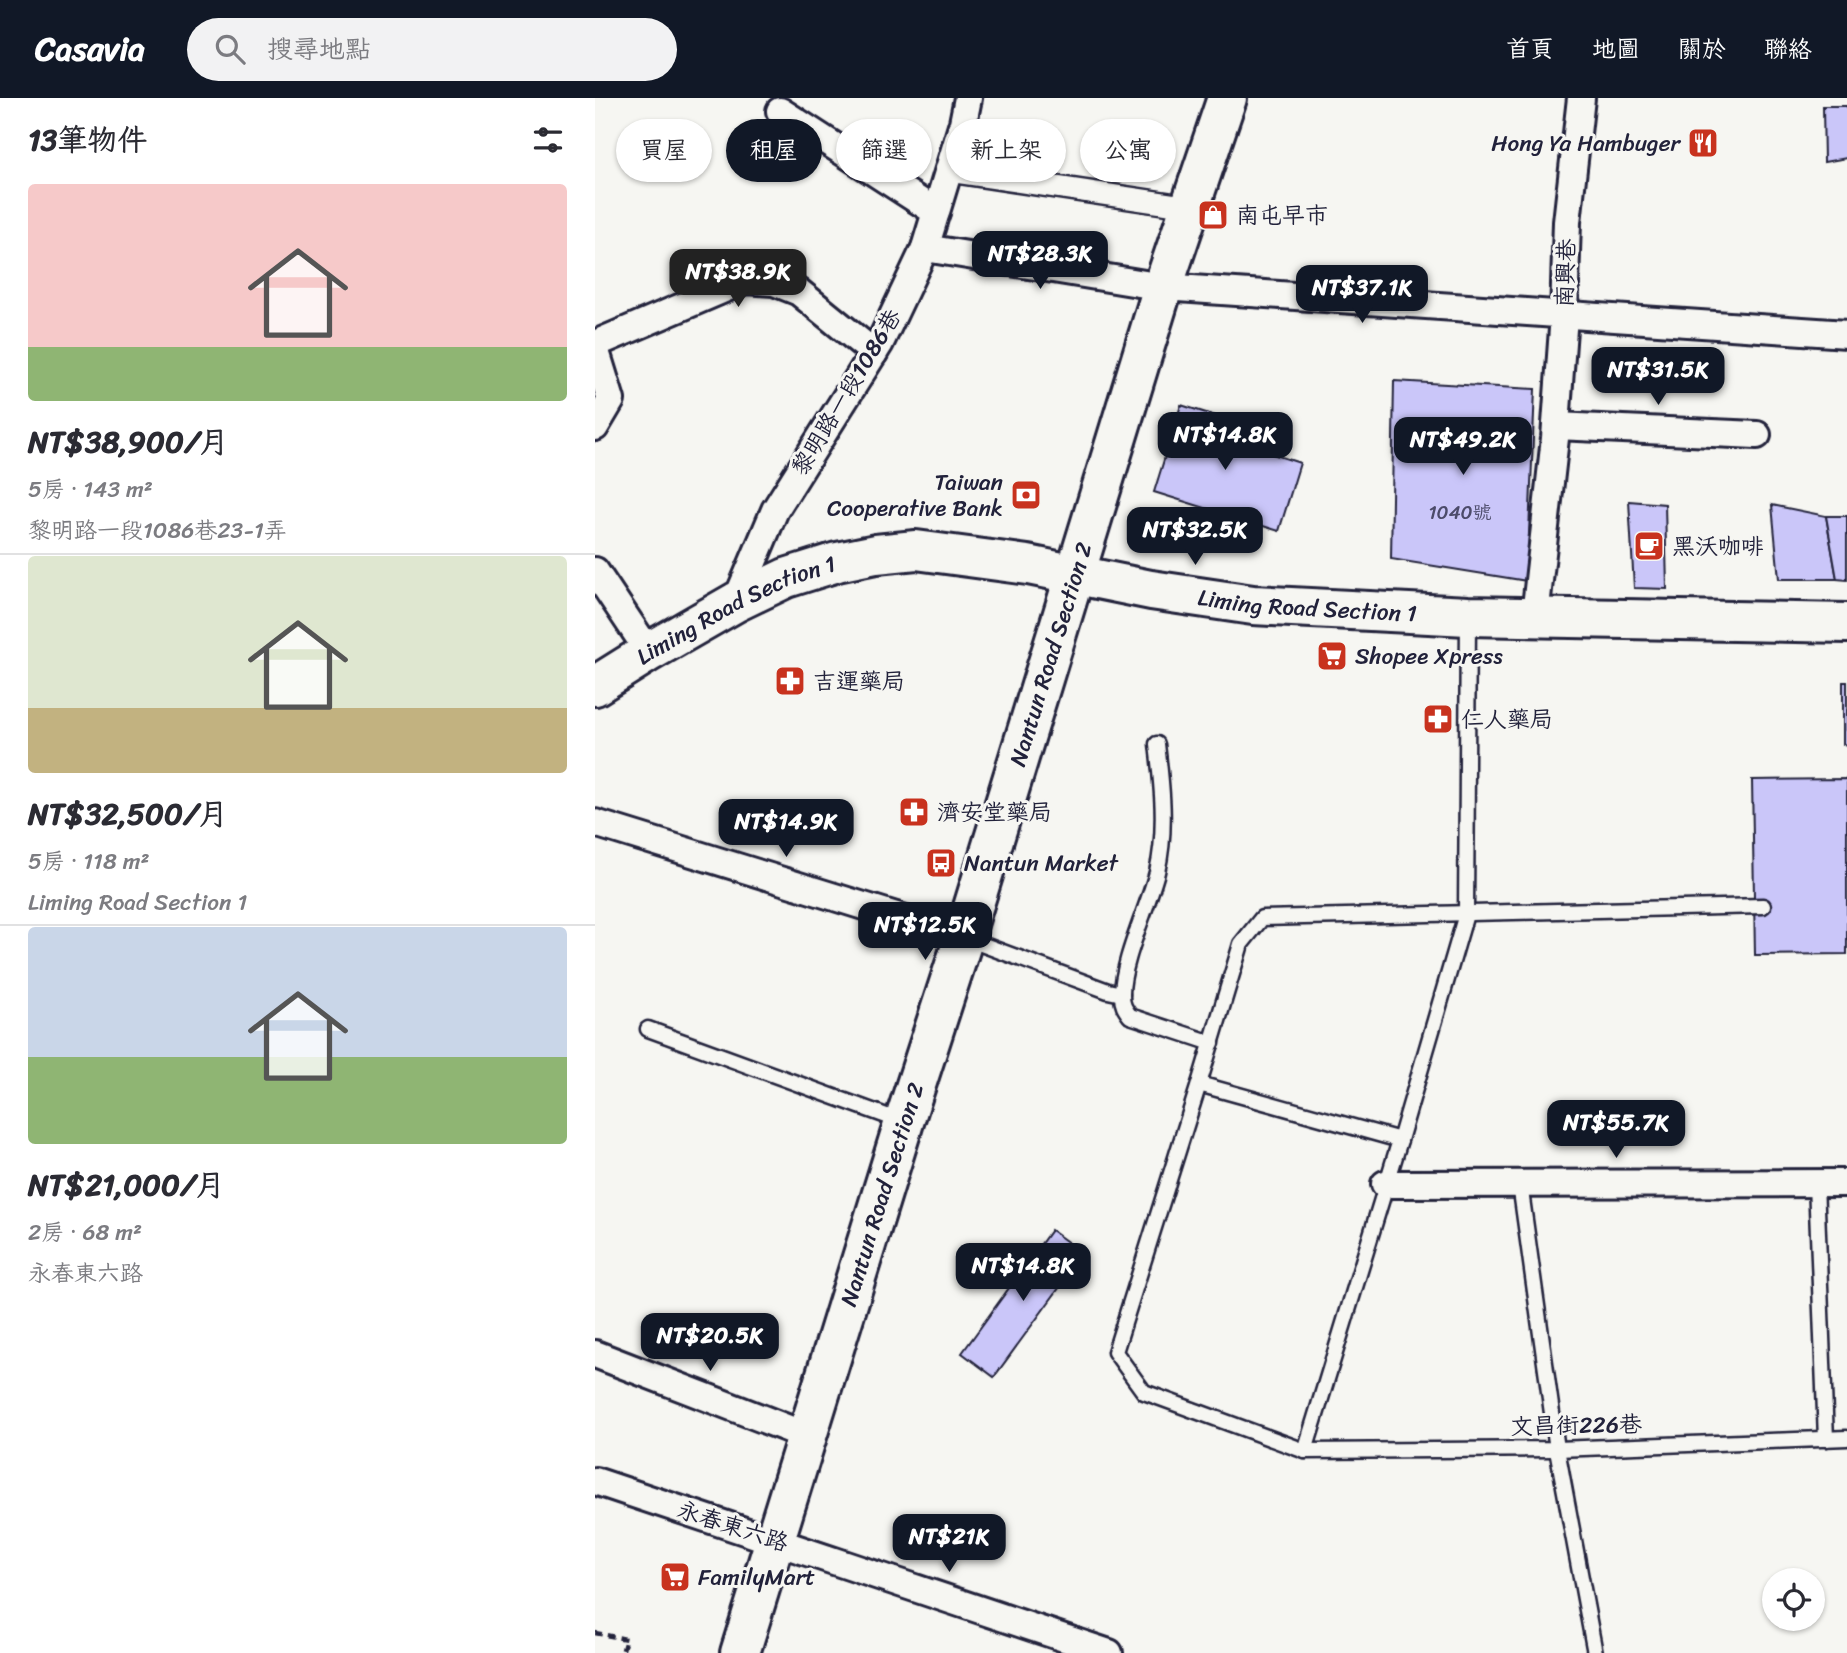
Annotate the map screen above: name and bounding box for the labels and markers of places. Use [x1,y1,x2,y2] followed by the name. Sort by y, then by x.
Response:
[1491,123,1682,164] place label: Hong Ya Hambuger
[1686,126,1720,160] restaurant icon: Hong Ya Hambuger
[1236,195,1328,236] place label: 南屯早市
[1196,198,1230,232] shop icon: 南屯早市
[968,232,1112,291] pin: NT$28.3K
[666,250,810,309] pin: NT$38.9K
[1290,266,1434,325] pin: NT$37.1K
[1586,348,1730,407] pin: NT$31.5K
[1153,412,1297,472] pin: NT$14.8K
[1391,418,1535,477] pin: NT$49.2K
[827,462,1003,529] place label: Taiwan Cooperative Bank
[1009,478,1043,512] bank icon: Taiwan Cooperative Bank
[1123,508,1267,567] pin: NT$32.5K
[1672,526,1764,567] place label: 黑沃咖啡
[1632,529,1666,563] cafe icon: 黑沃咖啡
[1355,636,1503,677] place label: Shopee Xpress
[1315,639,1349,673] supermarket icon: Shopee Xpress
[813,661,905,702] place label: 吉運藥局
[773,664,807,698] pharmacy icon: 吉運藥局
[1461,699,1553,740] place label: 仁人藥局
[1421,702,1455,736] pharmacy icon: 仁人藥局
[937,792,1052,833] place label: 濟安堂藥局
[897,795,931,829] pharmacy icon: 濟安堂藥局
[714,800,858,859] pin: NT$14.9K
[964,843,1120,884] place label: Nantun Market
[924,846,958,880] bus stop icon: Nantun Market
[853,902,997,962] pin: NT$12.5K
[1544,1100,1688,1160] pin: NT$55.7K
[951,1244,1095,1303] pin: NT$14.8K
[638,1314,782,1373] pin: NT$20.5K
[892,1514,1006,1574] pin: NT$21K
[698,1557,815,1598] place label: FamilyMart
[658,1560,692,1594] supermarket icon: FamilyMart

